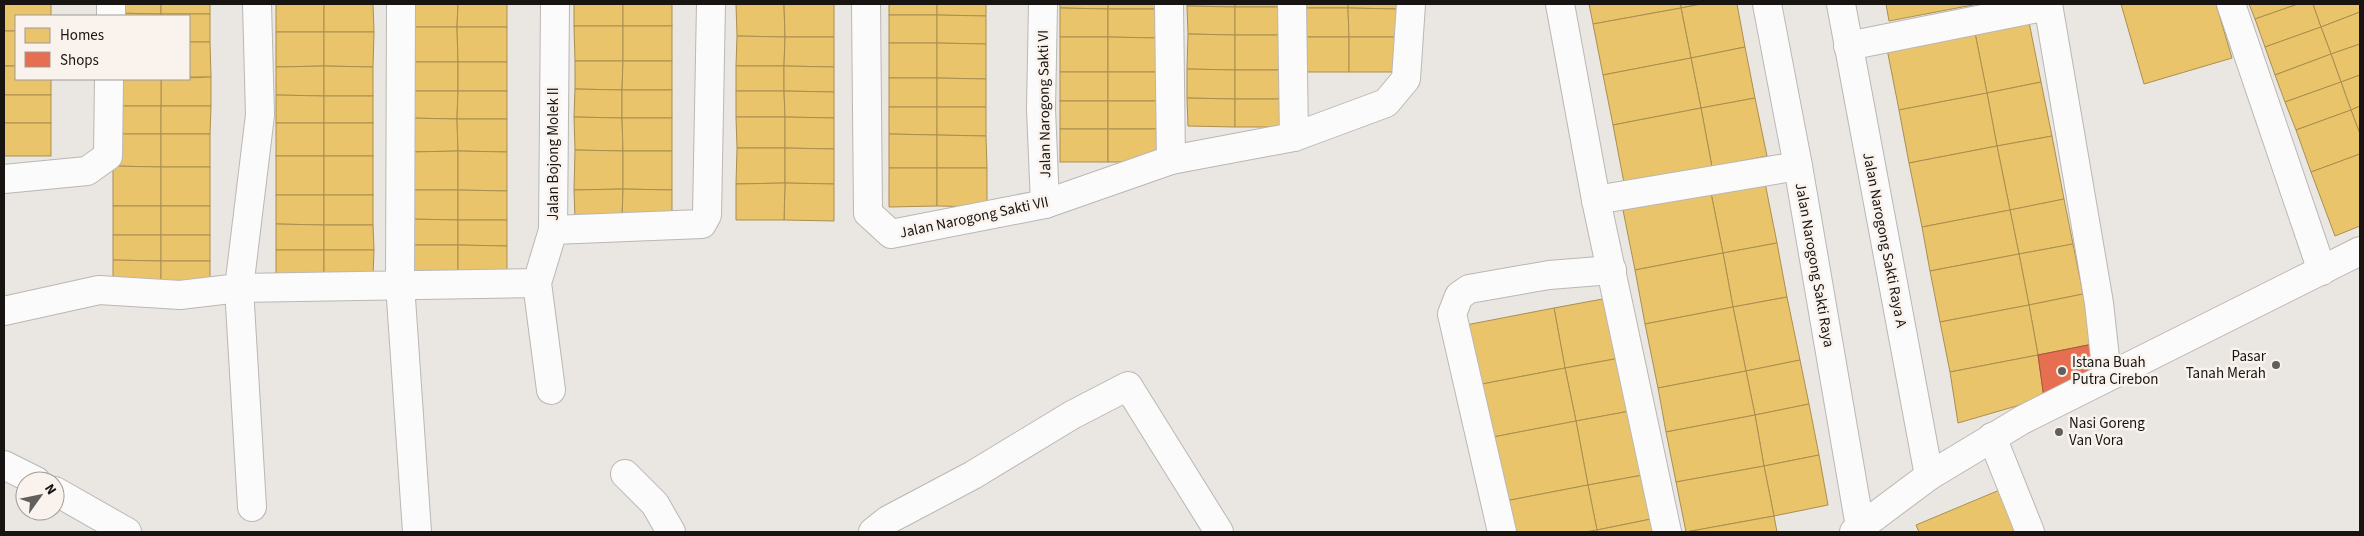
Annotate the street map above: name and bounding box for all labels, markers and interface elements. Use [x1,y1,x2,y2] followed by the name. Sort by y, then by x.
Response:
[15,15,190,80] legend
[60,25,104,46] text: Homes
[1033,30,1056,178] street label: Jalan Narogong Sakti VI
[60,50,99,71] text: Shops
[543,87,564,221] street label: Jalan Bojong Molek II
[1857,151,1912,330] street label: Jalan Narogong Sakti Raya A
[1790,181,1839,349] street label: Jalan Narogong Sakti Raya
[898,191,1051,244] street label: Jalan Narogong Sakti VII
[2186,346,2267,384] place label: Pasar Tanah Merah
[2072,352,2159,390] place label: Istana Buah Putra Cirebon
[2270,359,2282,371] marker: Pasar Tanah Merah
[2056,365,2068,377] marker: Istana Buah Putra Cirebon
[2069,413,2145,451] place label: Nasi Goreng Van Vora
[2053,426,2065,438] marker: Nasi Goreng Van Vora
[15,471,65,521] north arrow
[39,480,61,499] text: N

